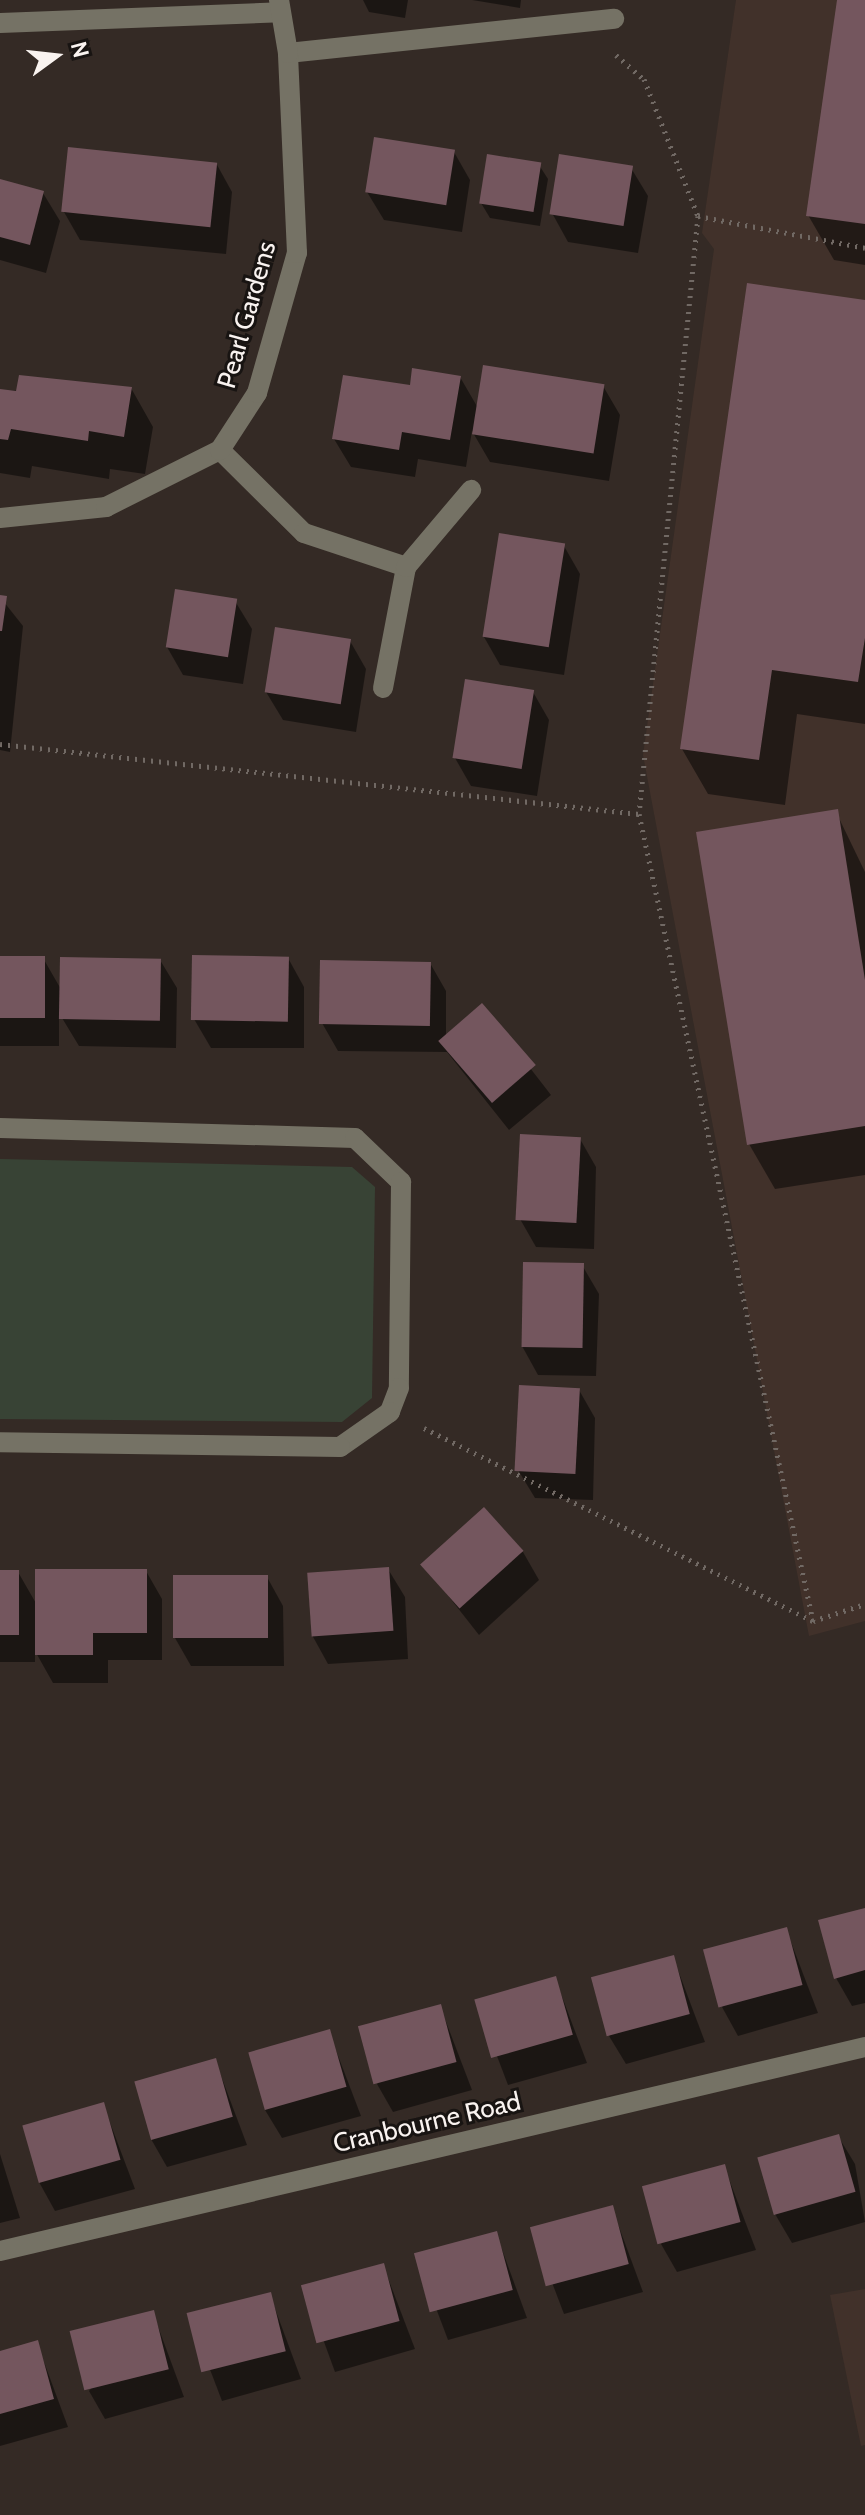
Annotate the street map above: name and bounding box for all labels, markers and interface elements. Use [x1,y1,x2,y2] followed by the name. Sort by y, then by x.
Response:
[16,16,96,96] north arrow
[65,39,95,61] text: N
[211,238,283,392] street label: Pearl Gardens
[330,2086,524,2160] street label: Cranbourne Road

